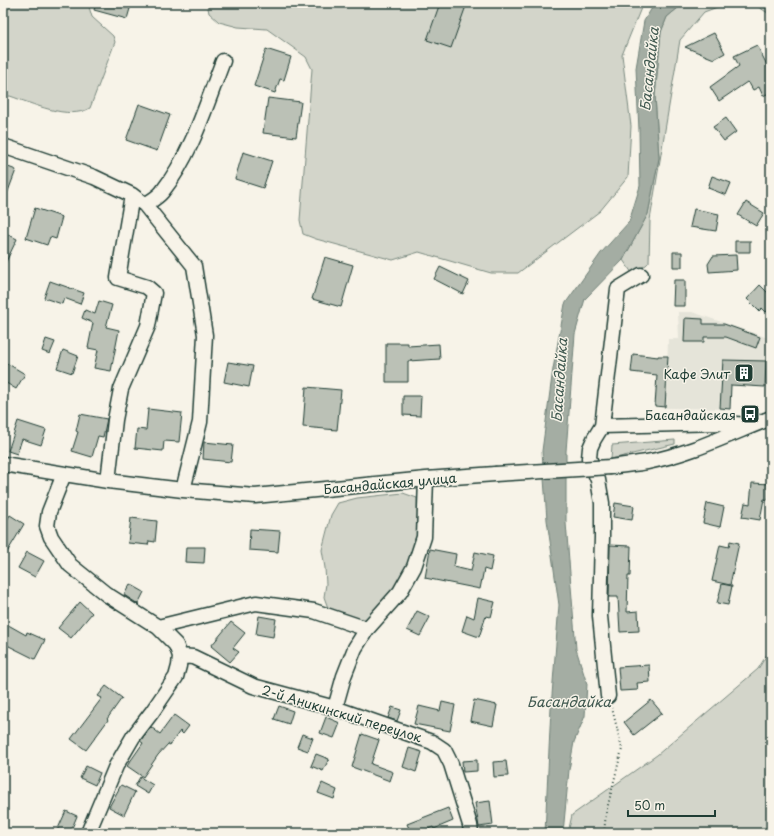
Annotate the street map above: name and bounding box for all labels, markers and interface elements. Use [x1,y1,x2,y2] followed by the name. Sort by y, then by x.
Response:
[634,25,664,112] water label: Басандайка
[546,336,572,423] water label: Басандайка
[733,362,755,384] building icon: Кафе Элит
[663,364,731,383] place label: Кафе Элит
[739,403,761,425] bus stop icon: Басандайская
[645,405,736,424] place label: Басандайская
[323,468,458,498] street label: Басандайская улица
[260,680,425,746] street label: 2-й Аникинский переулок
[527,691,612,712] water label: Басандайка
[628,792,715,818] scale bar
[634,796,665,814] text: 50 m

